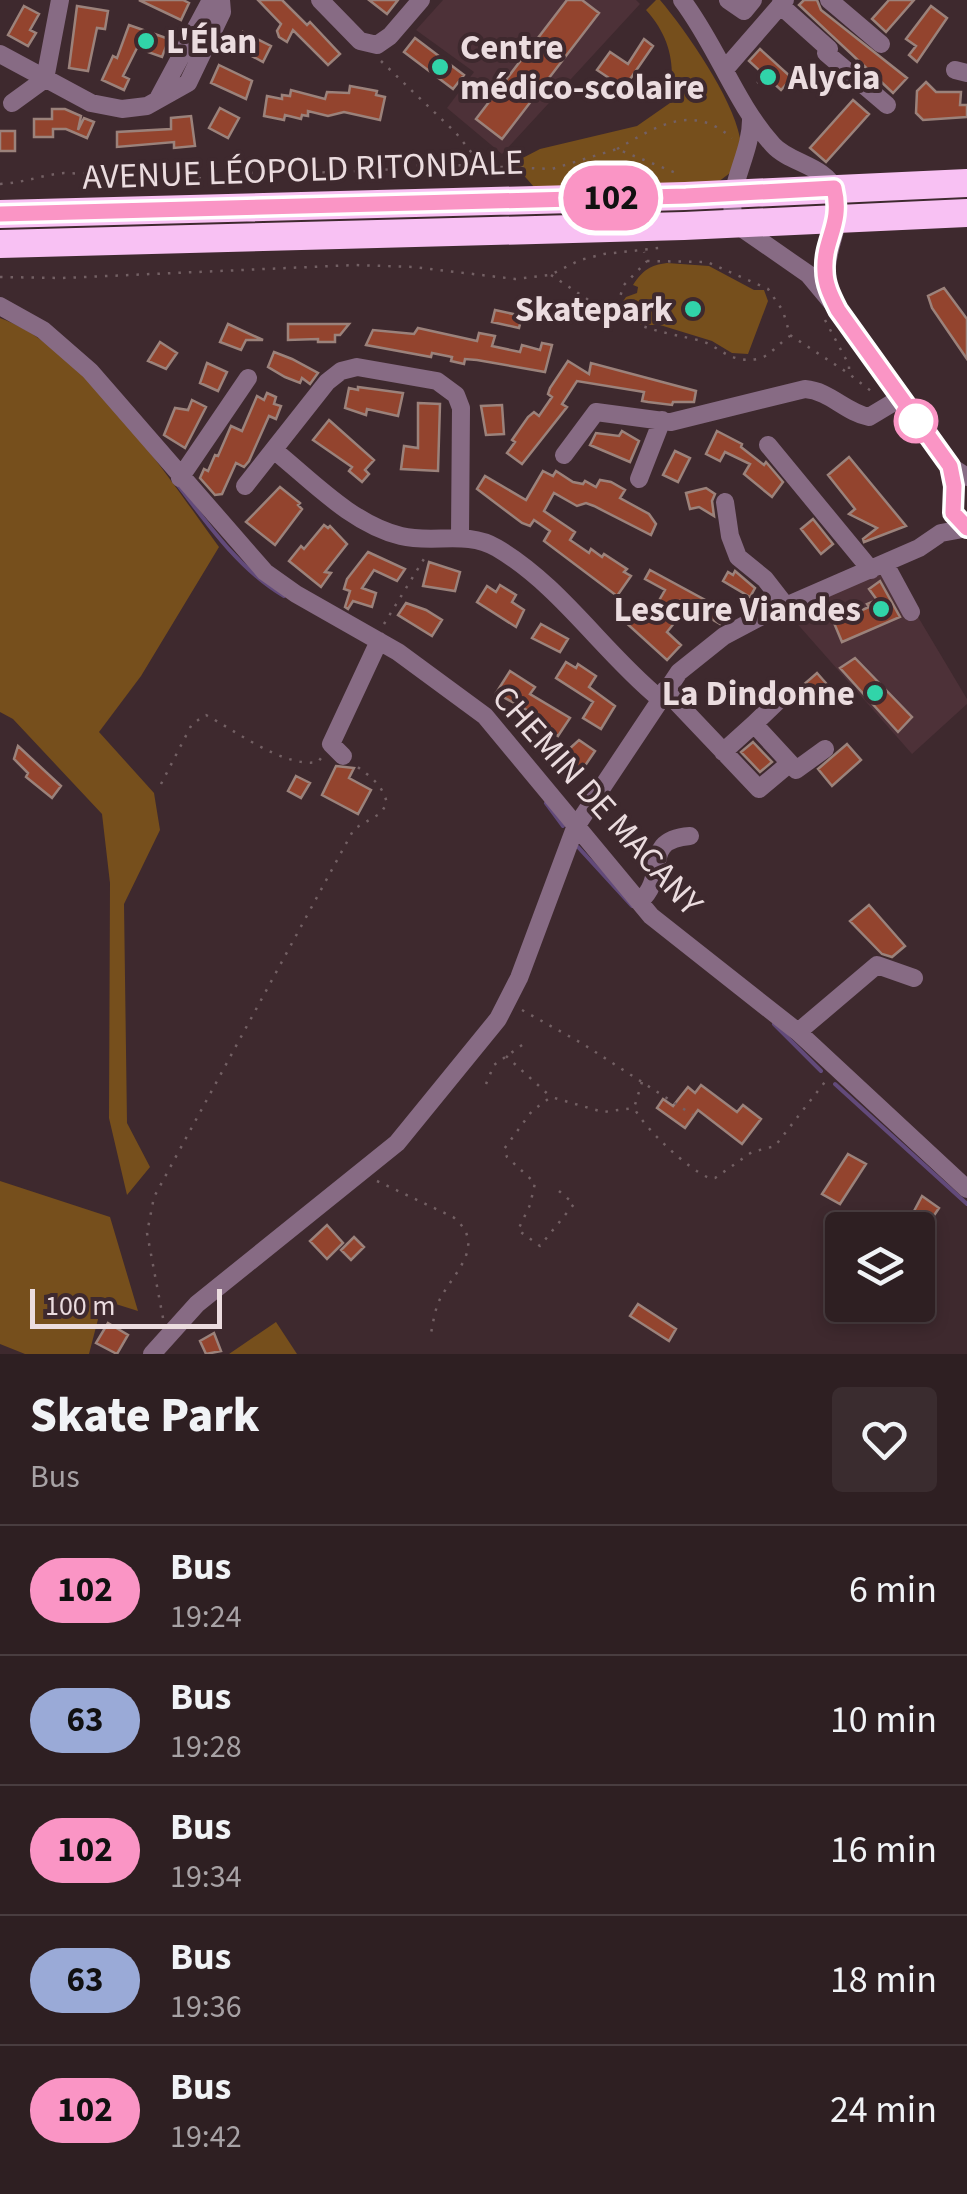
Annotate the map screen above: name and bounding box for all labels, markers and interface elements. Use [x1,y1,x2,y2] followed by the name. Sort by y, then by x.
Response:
[166,17,257,67] place label: L'Élan
[460,23,705,113] place label: Centre médico-scolaire
[135,30,157,52] marker: L'Élan
[787,53,881,103] place label: Alycia
[429,56,451,78] marker: Centre médico-scolaire
[757,66,779,88] marker: Alycia
[82,137,525,203] street label: AVENUE LÉOPOLD RITONDALE
[554,166,668,230] line badge: 102
[583,173,639,223] text: 102
[515,285,673,335] place label: Skatepark
[682,298,704,320] marker: Skatepark
[895,400,937,442] unlabelled marker
[613,585,861,635] place label: Lescure Viandes
[870,598,892,620] marker: Lescure Viandes
[662,669,855,719] place label: La Dindonne
[480,674,715,927] street label: CHEMIN DE MACANY
[864,682,886,704] marker: La Dindonne
[825,1212,935,1322] map controls
[825,1212,935,1322] button: layers
[30,1284,222,1328] scale bar
[45,1286,116,1326] text: 100 m
[30,1382,260,1450] text: Skate Park
[832,1387,937,1492] button: heart
[30,1454,80,1500] text: Bus
[170,1540,231,1594] text: Bus
[849,1563,937,1617] text: 6 min
[57,1565,113,1615] text: 102
[170,1594,242,1640] text: 19:24
[170,1670,231,1724] text: Bus
[830,1693,937,1747] text: 10 min
[67,1695,103,1745] text: 63
[170,1724,242,1770] text: 19:28
[170,1800,231,1854] text: Bus
[830,1823,937,1877] text: 16 min
[57,1825,113,1875] text: 102
[170,1854,242,1900] text: 19:34
[170,1930,231,1984] text: Bus
[830,1953,937,2007] text: 18 min
[67,1955,103,2005] text: 63
[170,1984,242,2030] text: 19:36
[170,2060,231,2114] text: Bus
[830,2083,937,2137] text: 24 min
[57,2085,113,2135] text: 102
[170,2114,242,2160] text: 19:42

